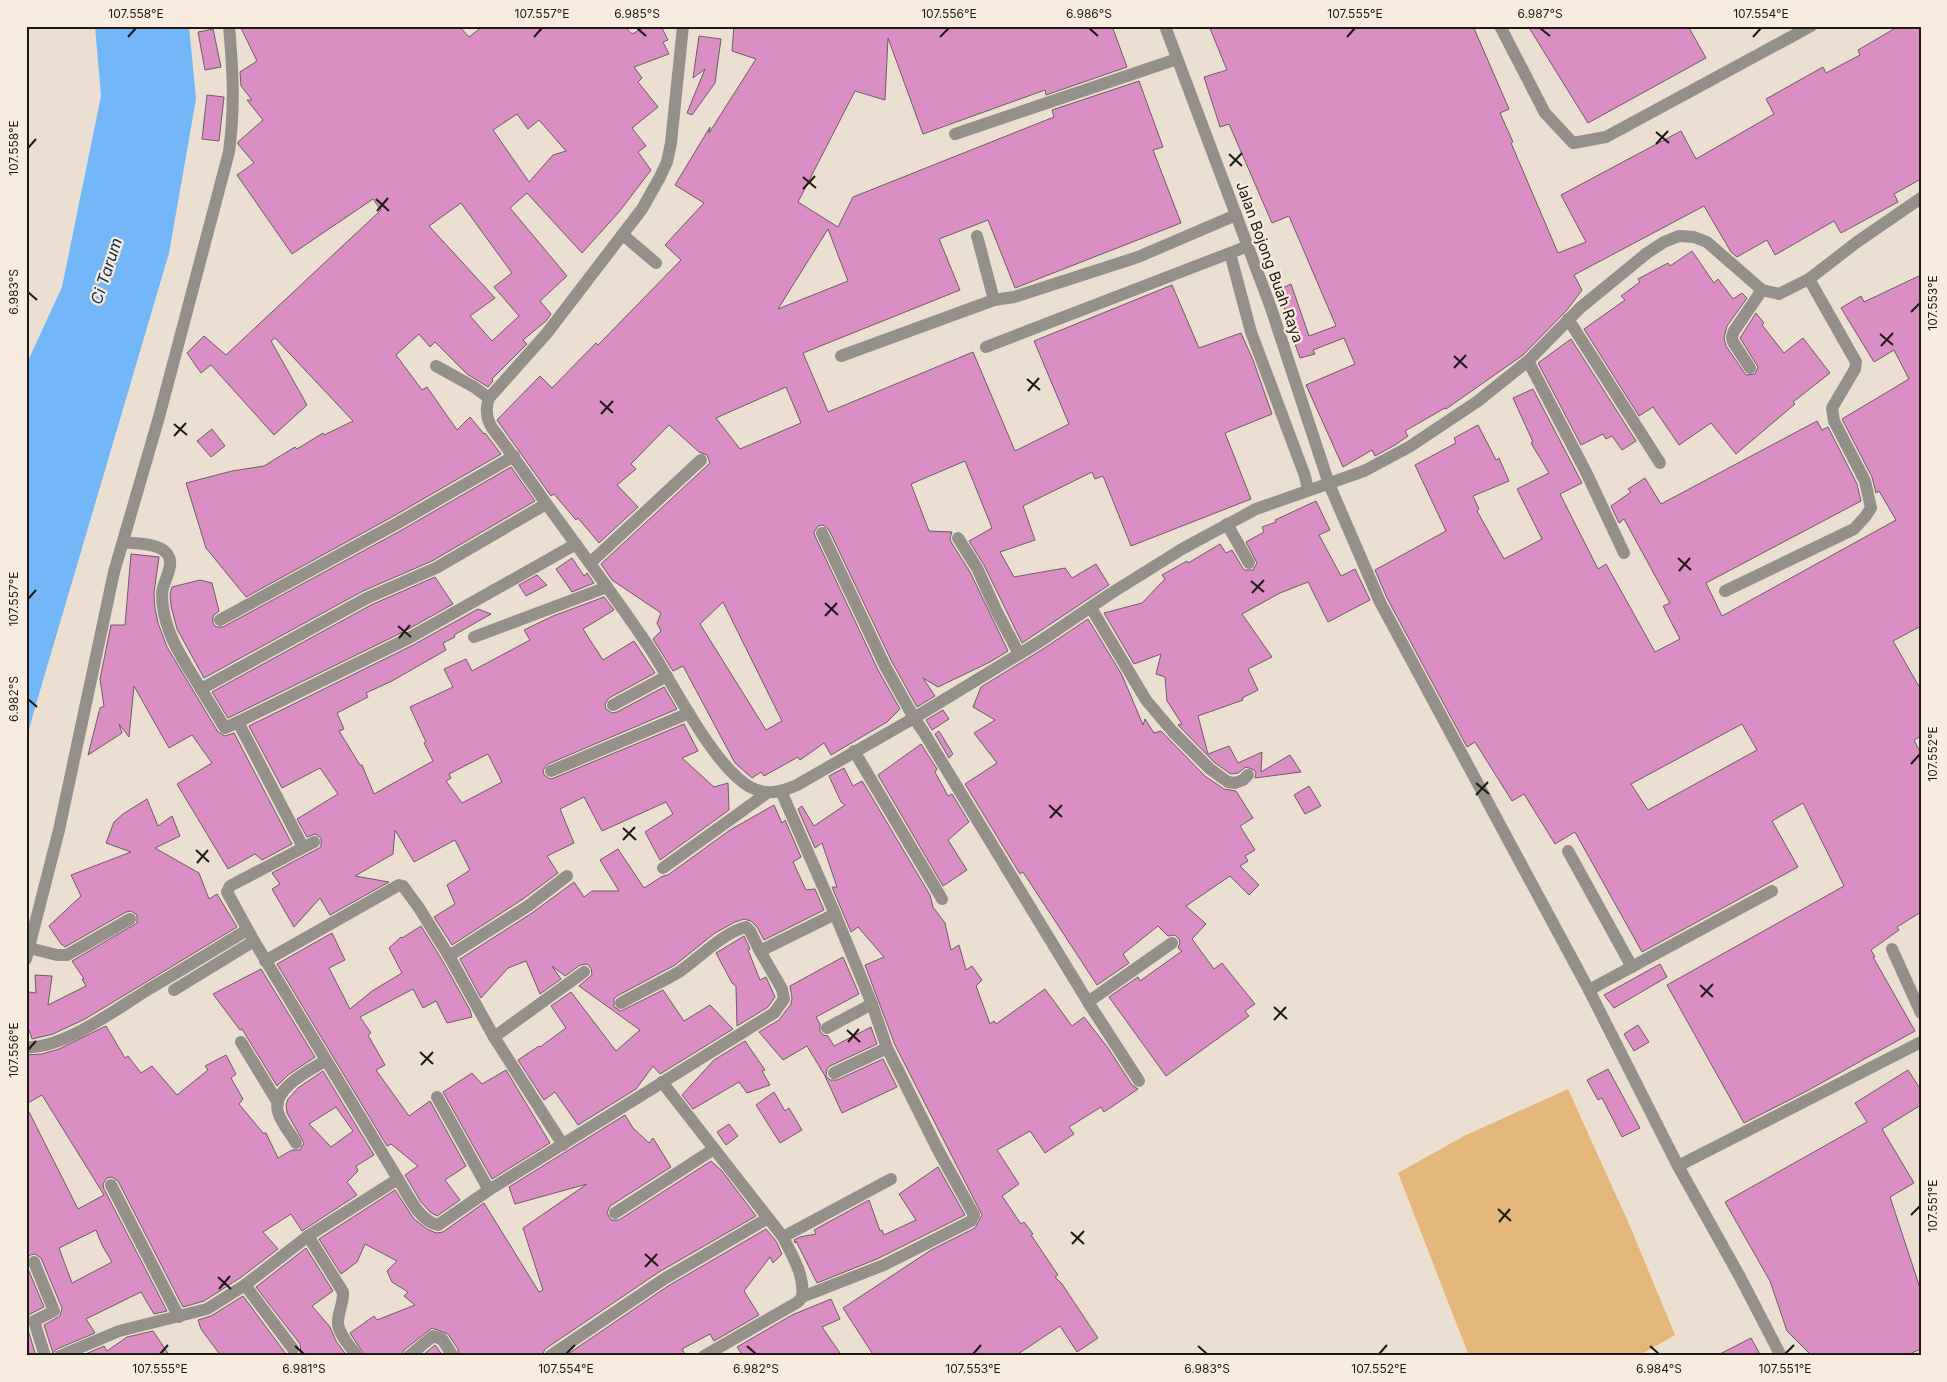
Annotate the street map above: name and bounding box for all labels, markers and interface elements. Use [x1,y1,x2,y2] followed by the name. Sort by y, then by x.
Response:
[108,6,164,21] text: 107.558°E
[515,6,569,21] text: 107.557°E
[614,6,660,21] text: 6.985°S
[921,6,977,21] text: 107.556°E
[1066,6,1112,21] text: 6.986°S
[1327,6,1383,21] text: 107.555°E
[1517,6,1563,21] text: 6.987°S
[1733,6,1789,21] text: 107.554°E
[6,120,21,176] text: 107.558°E
[1232,179,1308,345] street label: Jalan Bojong Buah Raya
[86,235,126,307] water label: Ci Tarum
[6,269,21,315] text: 6.983°S
[1925,275,1940,331] text: 107.553°E
[6,572,21,626] text: 107.557°E
[6,676,21,722] text: 6.982°S
[1925,726,1940,782] text: 107.552°E
[6,1022,21,1078] text: 107.556°E
[1925,1180,1940,1232] text: 107.551°E
[132,1361,188,1376] text: 107.555°E
[282,1361,326,1376] text: 6.981°S
[538,1361,594,1376] text: 107.554°E
[733,1361,779,1376] text: 6.982°S
[945,1361,1001,1376] text: 107.553°E
[1184,1361,1230,1376] text: 6.983°S
[1351,1361,1407,1376] text: 107.552°E
[1636,1361,1682,1376] text: 6.984°S
[1759,1361,1811,1376] text: 107.551°E

